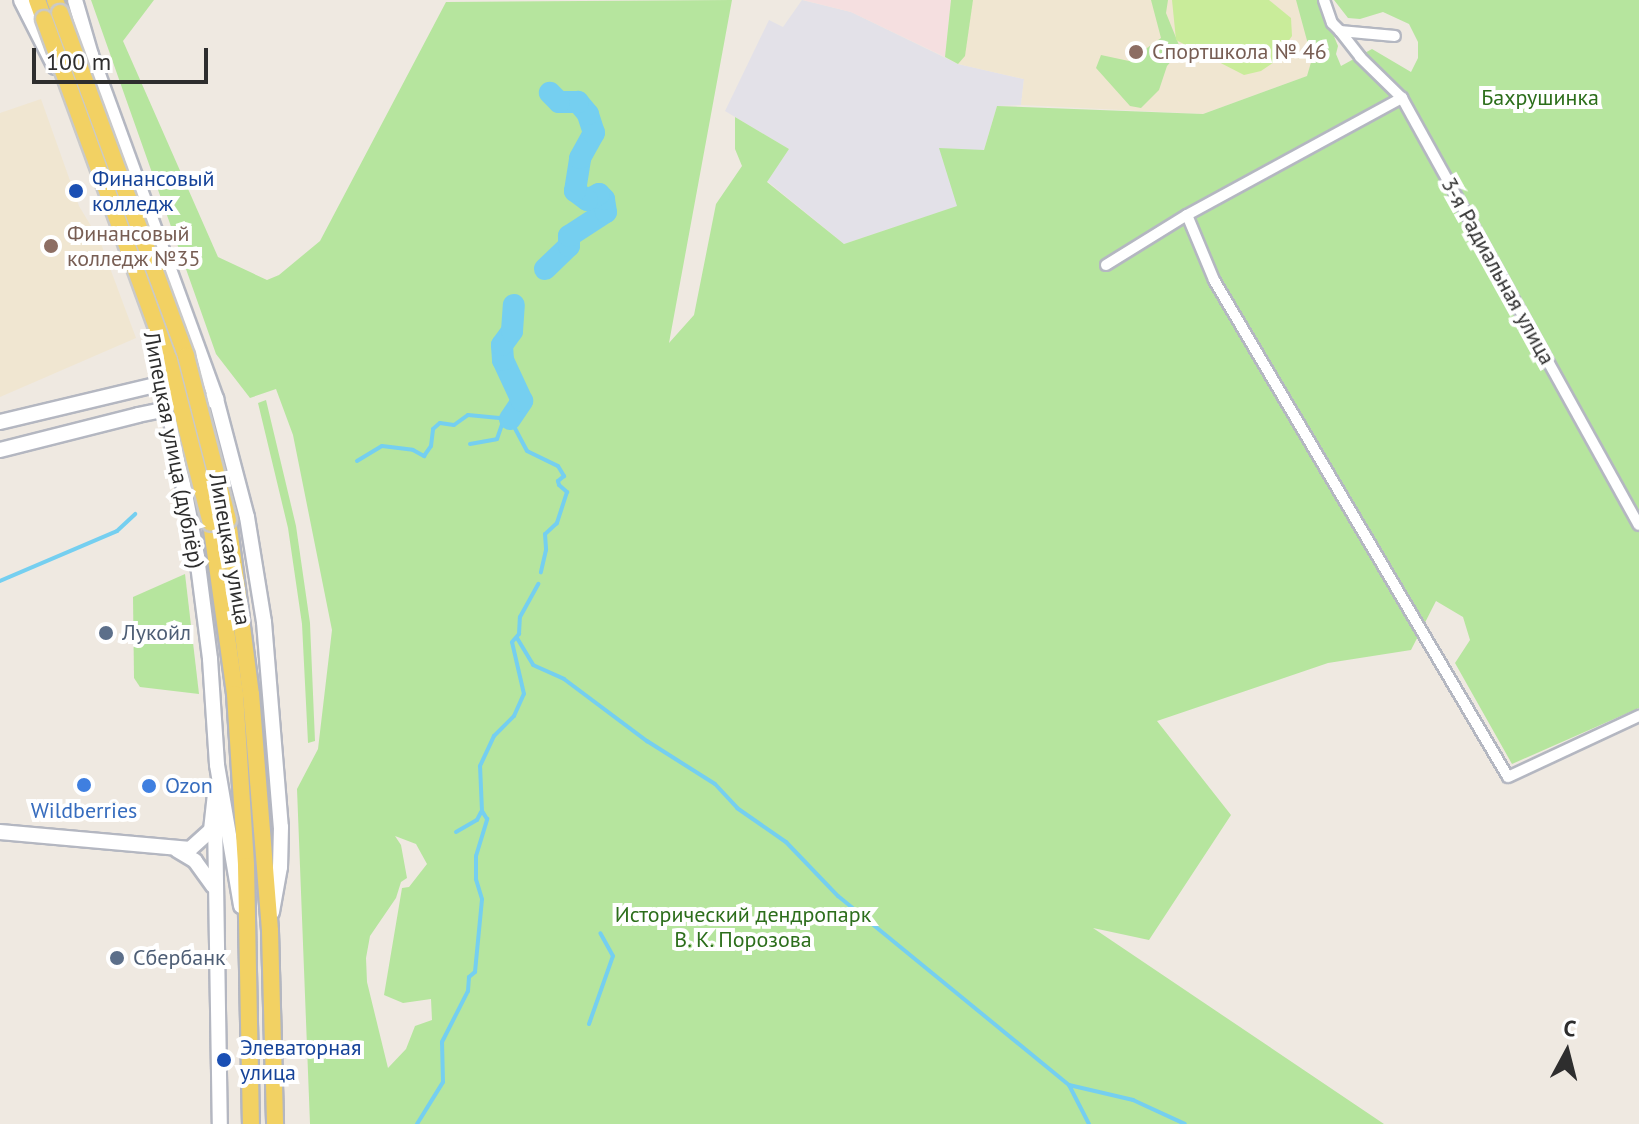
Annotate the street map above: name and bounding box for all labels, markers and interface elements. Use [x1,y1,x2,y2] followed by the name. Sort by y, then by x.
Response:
[36,32,212,82] scale bar
[1152,39,1327,65] place label: Спортшкола № 46
[1127,43,1145,61] marker: Спортшкола № 46
[46,46,111,77] text: 100 m
[1481,85,1599,111] park label: Бахрушинка
[92,165,215,216] place label: Финансовый колледж
[1436,173,1560,369] street label: 3-я Радиальная улица
[67,182,85,200] marker: Финансовый колледж
[67,220,201,272] place label: Финансовый колледж №35
[42,237,60,255] marker: Финансовый колледж №35
[138,329,210,571] street label: Липецкая улица (дублёр)
[204,471,256,627] street label: Липецкая улица
[122,620,191,646] place label: Лукойл
[97,624,115,642] marker: Лукойл
[165,773,213,799] place label: Ozon
[75,776,93,794] marker: Wildberries
[140,777,158,795] marker: Ozon
[31,798,137,824] place label: Wildberries
[615,901,871,952] park label: Исторический дендропарк В. К. Порозова
[133,945,226,971] place label: Сбербанк
[108,949,126,967] marker: Сбербанк
[1527,1012,1607,1092] north arrow
[1562,1014,1578,1043] text: С
[240,1034,361,1086] place label: Элеваторная улица
[215,1051,233,1069] marker: Элеваторная улица

